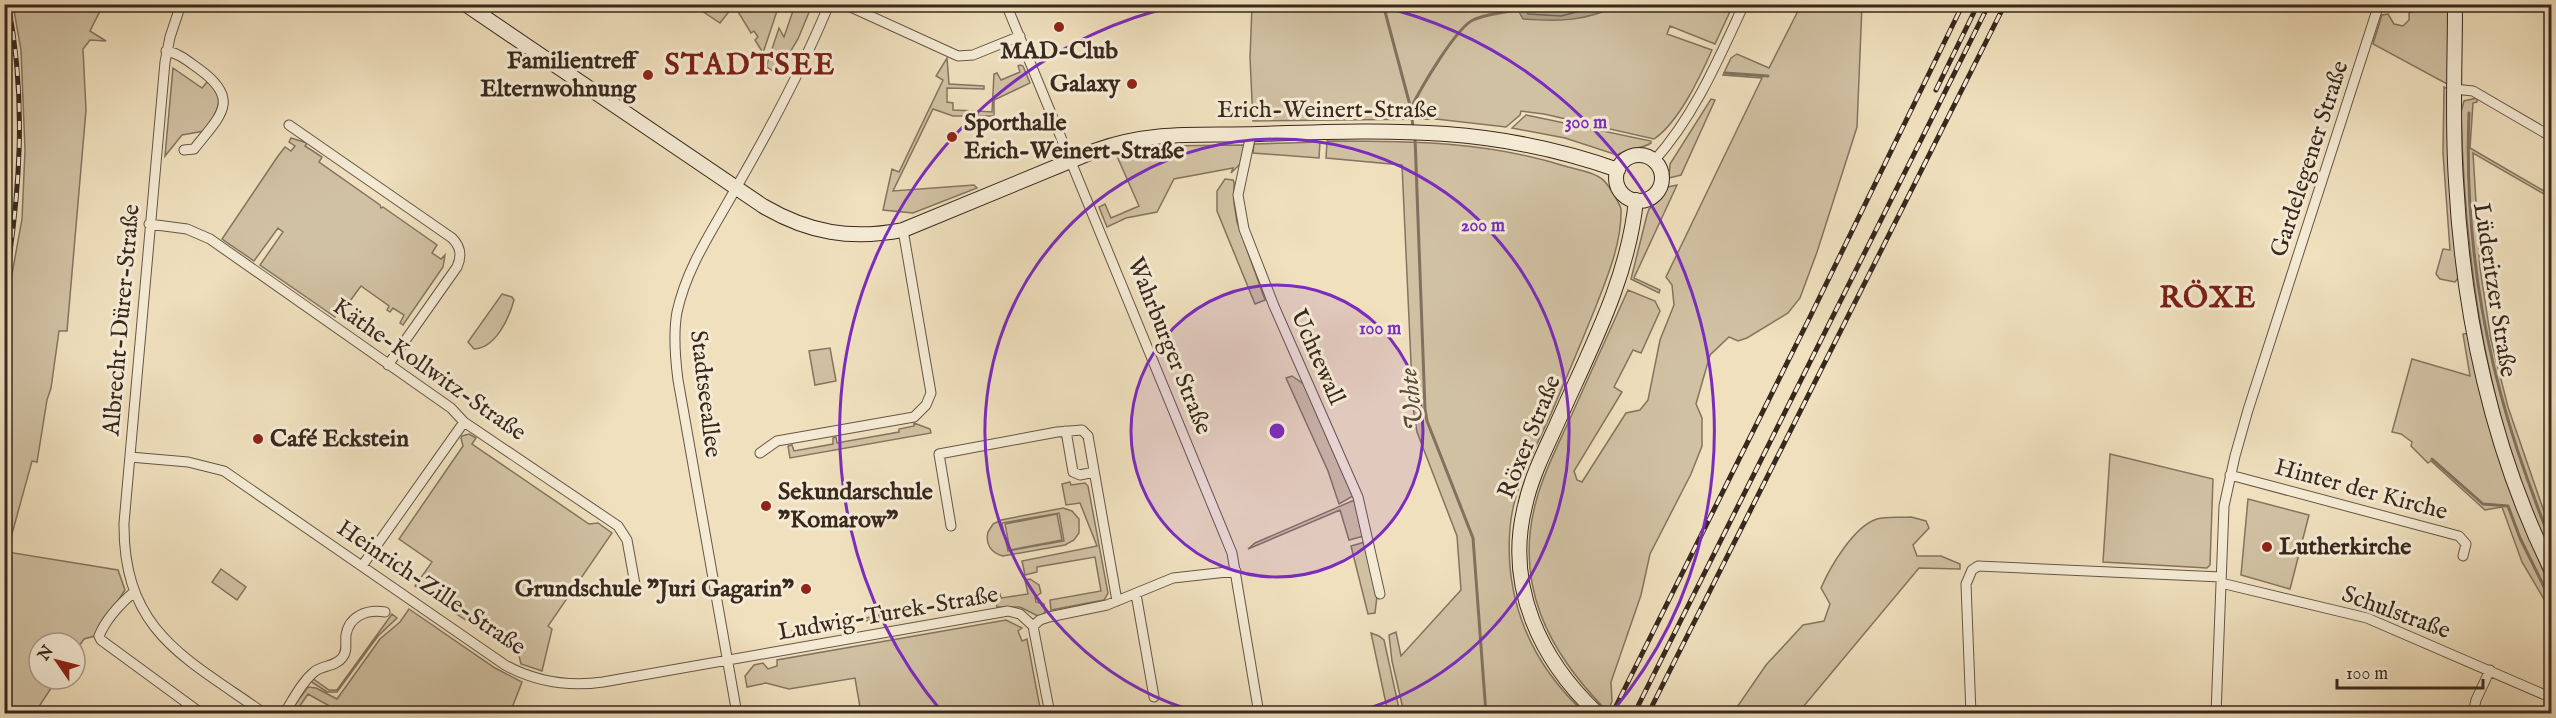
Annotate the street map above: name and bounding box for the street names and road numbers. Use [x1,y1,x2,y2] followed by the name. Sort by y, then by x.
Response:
[2264,57,2356,261] street label: Gardelegener Straße
[1217,95,1437,126] street label: Erich-Weinert-Straße
[2465,201,2523,379] street label: Lüderitzer Straße
[96,203,148,438] street label: Albrecht-Dürer-Straße
[1119,253,1219,439] street label: Wahrburger Straße
[326,292,532,448] street label: Käthe-Kollwitz-Straße
[1282,304,1352,410] street label: Uchtewall
[682,329,728,459] street label: Stadtseeallee
[1491,371,1569,503] street label: Röxer Straße
[2271,452,2451,528] street label: Hinter der Kirche
[331,513,531,663] street label: Heinrich-Zille-Straße
[775,579,1001,649] street label: Ludwig-Turek-Straße
[2337,579,2455,647] street label: Schulstraße

